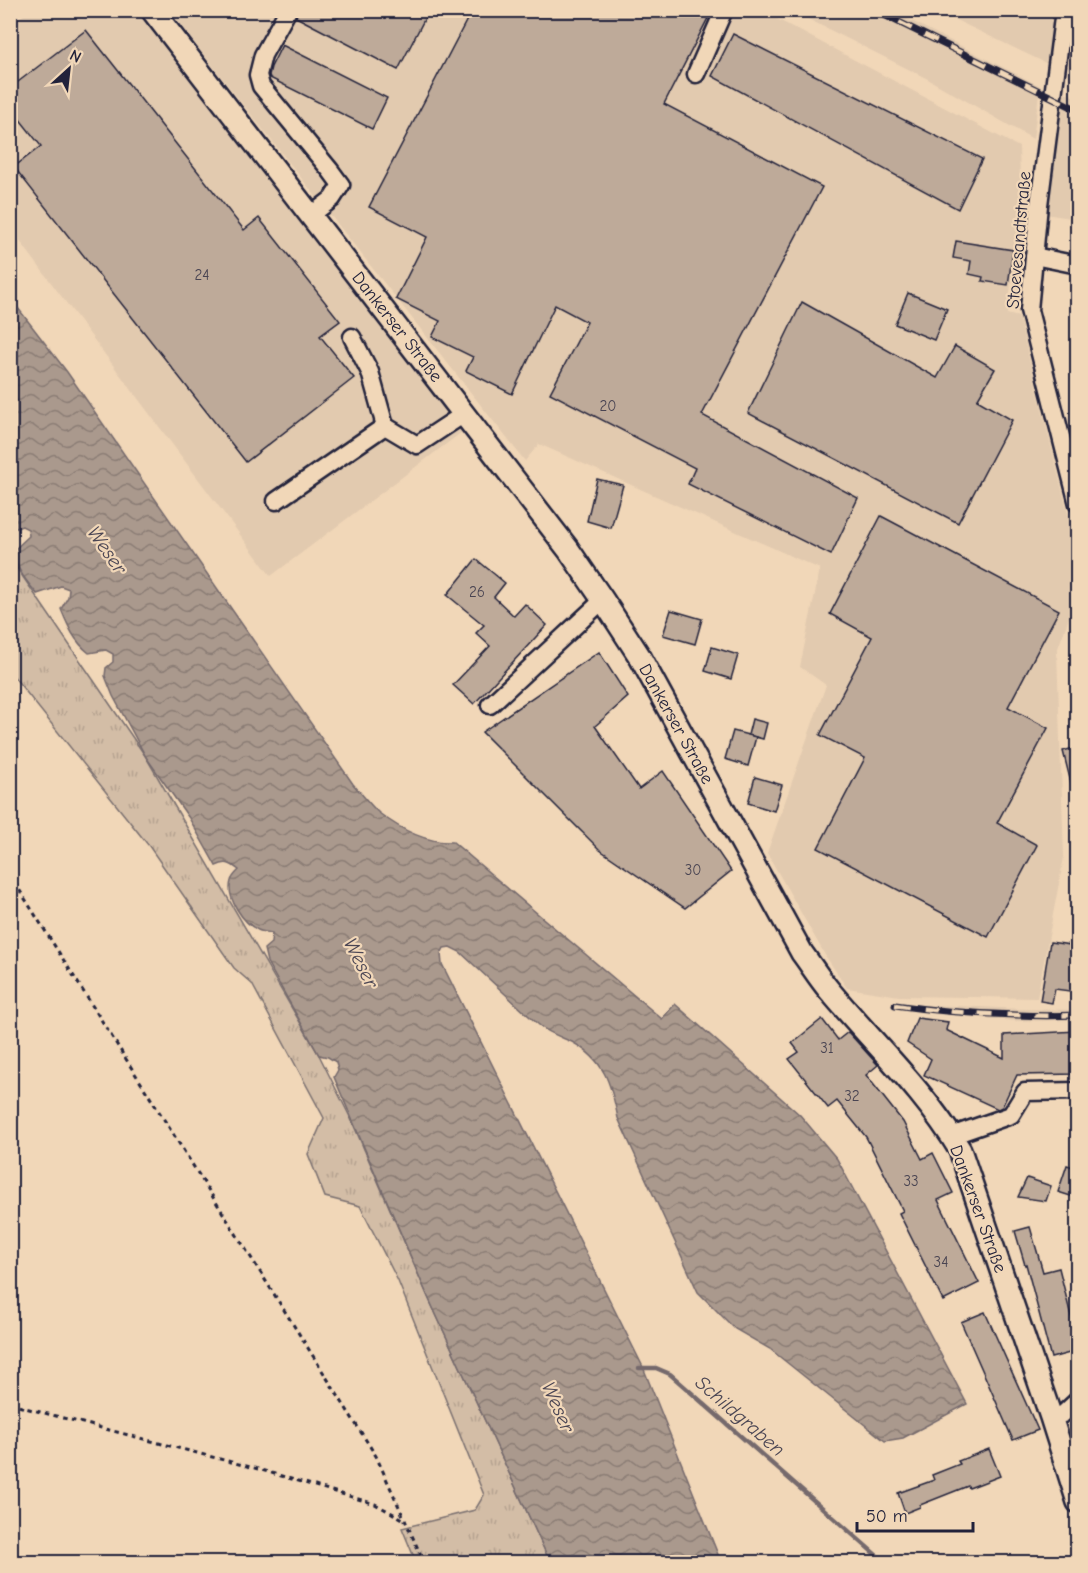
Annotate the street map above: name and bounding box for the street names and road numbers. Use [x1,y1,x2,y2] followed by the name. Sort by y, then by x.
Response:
[1003,170,1035,310] street label: Stoevesandtstraße
[347,268,447,386] street label: Dankerser Straße
[634,660,718,788] street label: Dankerser Straße
[945,1142,1011,1276] street label: Dankerser Straße

